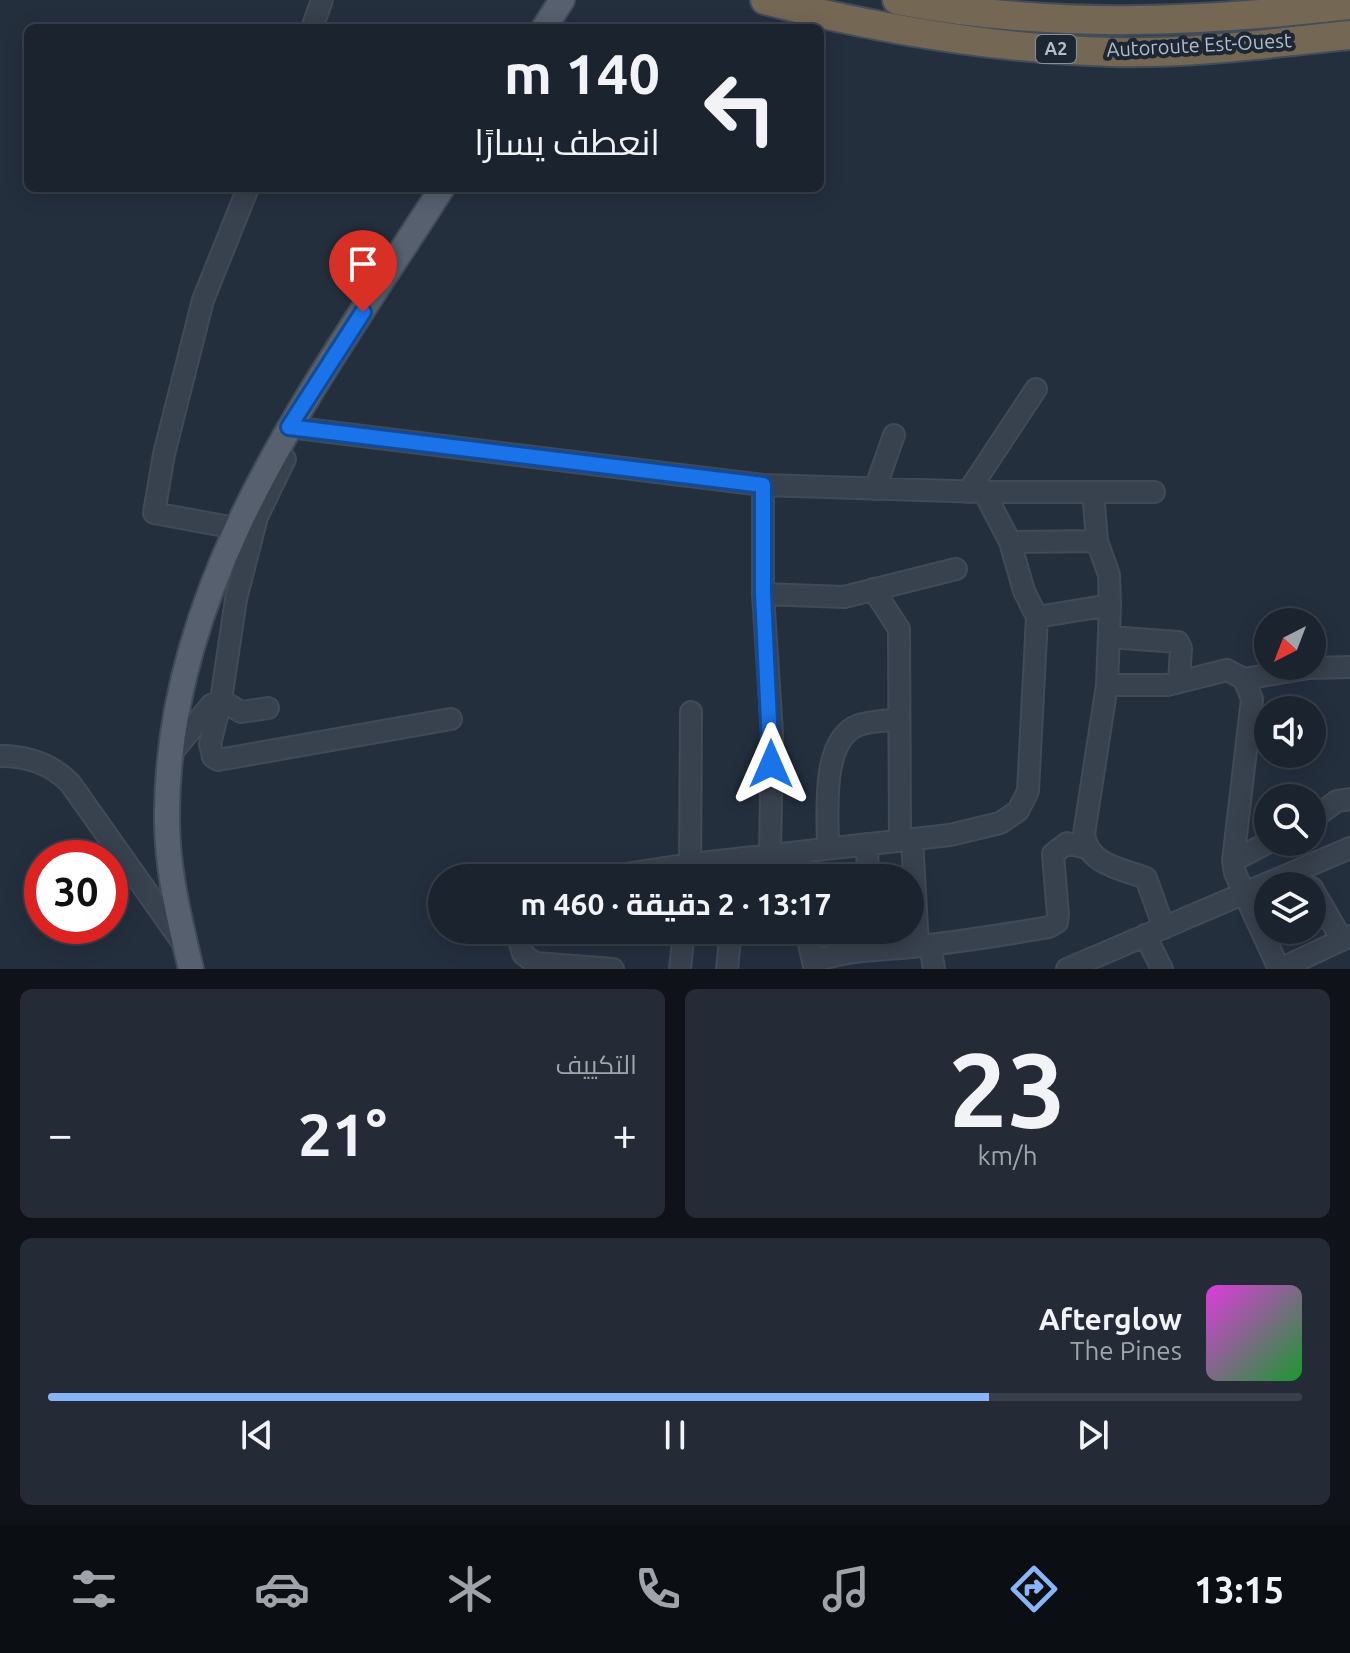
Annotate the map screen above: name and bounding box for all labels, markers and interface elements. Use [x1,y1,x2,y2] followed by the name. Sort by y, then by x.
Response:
[1106,28,1292,61] street label: Autoroute Est-Ouest
[1036,35,1076,63] road number: A2
[504,42,660,105] text: 140 m
[688,56,792,160] icon: left
[474,121,660,162] text: انعطف يسارًا
[329,230,397,312] pin
[341,242,385,286] icon: arrive
[1254,608,1326,680] north arrow
[1254,608,1326,944] map controls
[1254,696,1326,768] button: sound
[729,722,813,806] position arrow
[1254,784,1326,856] button: search
[24,840,128,944] speed limit sign: 30
[1254,872,1326,944] button: layers
[521,887,831,921] text: 13:17 · 2 دقيقة · 460 m
[949,1030,1066,1147] text: 23
[555,1050,637,1079] text: التكييف
[298,1100,387,1167] text: 21°
[48,1109,73,1158] text: −
[612,1109,637,1158] text: +
[977,1141,1038,1170] text: km/h
[1039,1302,1182,1336] text: Afterglow
[1070,1336,1182,1365] text: The Pines
[235,1413,279,1457] icon: previous
[653,1413,697,1457] icon: pause
[1071,1413,1115,1457] icon: next
[66,1561,122,1617] icon: filters
[254,1561,310,1617] icon: car
[442,1561,498,1617] icon: climate
[630,1561,686,1617] icon: phone
[818,1561,874,1617] icon: music
[1006,1561,1062,1617] icon: directions
[1194,1569,1284,1610] text: 13:15

